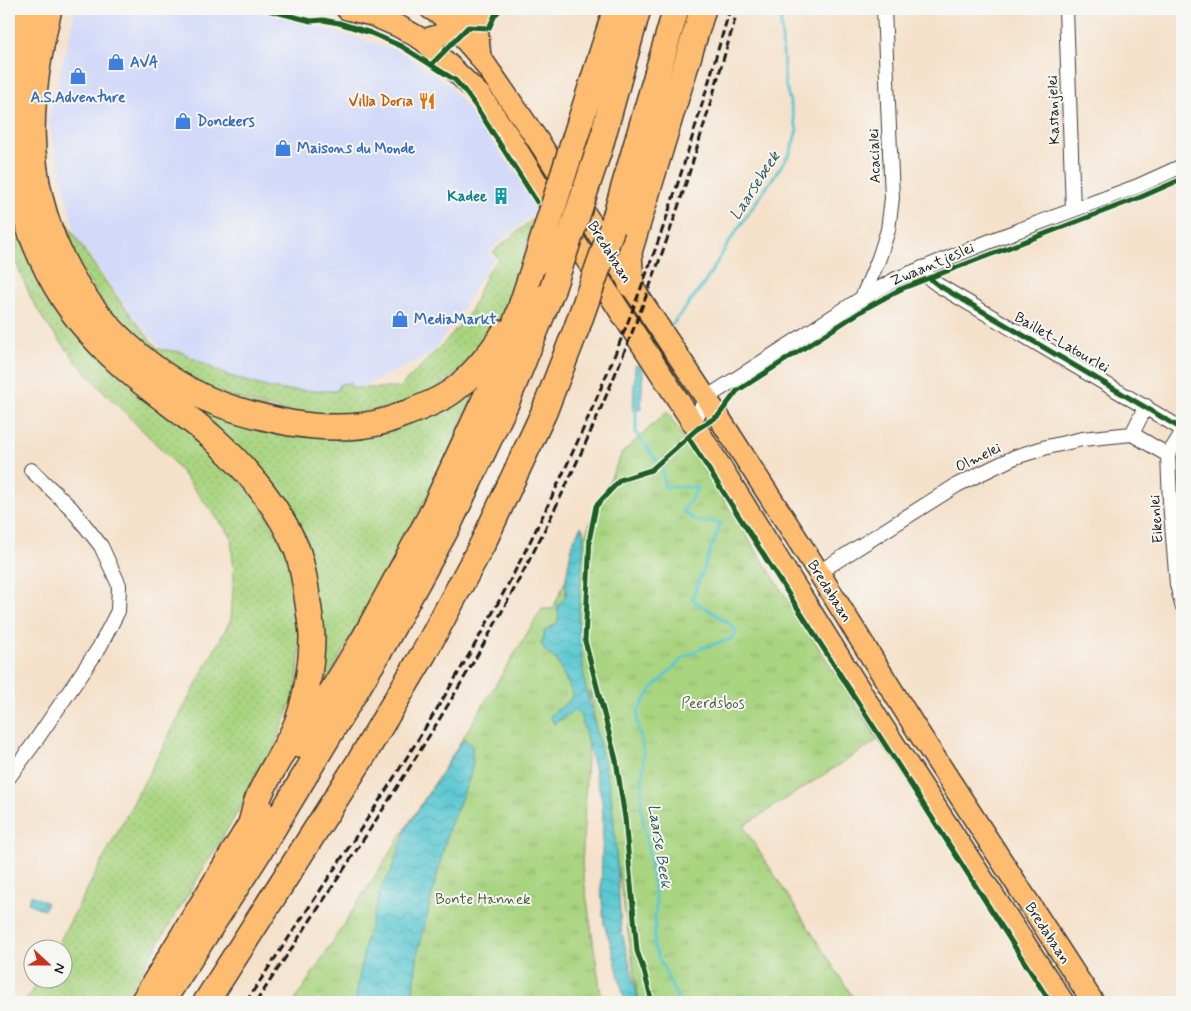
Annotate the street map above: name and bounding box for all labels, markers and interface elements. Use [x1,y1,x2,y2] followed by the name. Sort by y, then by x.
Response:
[106,52,126,72] shop icon: AVA
[130,53,159,73] place label: AVA
[68,66,88,86] shop icon: A.S.Adventure
[1043,75,1065,145] street label: Kastanjelei
[31,88,126,108] place label: A.S.Adventure
[417,91,437,111] restaurant icon: Villa Doria
[349,92,413,112] place label: Villa Doria
[173,111,193,131] shop icon: Donckers
[197,112,255,132] place label: Donckers
[864,128,886,184] street label: Acacialei
[273,138,293,158] shop icon: Maisons du Monde
[297,139,415,159] place label: Maisons du Monde
[725,147,786,224] water label: Laarsebeek
[491,186,511,206] building icon: Kadee
[447,187,487,207] place label: Kadee
[582,218,636,287] street label: Bredabaan
[887,238,977,292] street label: Zwaantjeslei
[1010,308,1113,378] street label: Baillet-Latourlei
[390,309,410,329] shop icon: MediaMarkt
[414,310,497,330] place label: MediaMarkt
[952,438,1005,477] street label: Olmelei
[1145,494,1169,544] street label: Eikenlei
[802,557,856,626] street label: Bredabaan
[681,694,745,714] park label: Peerdsbos
[643,803,677,891] water label: Laarse Beek
[435,890,531,910] park label: Bonte Hannek
[1020,899,1075,968] street label: Bredabaan
[22,938,72,988] north arrow
[49,961,69,976] text: N

